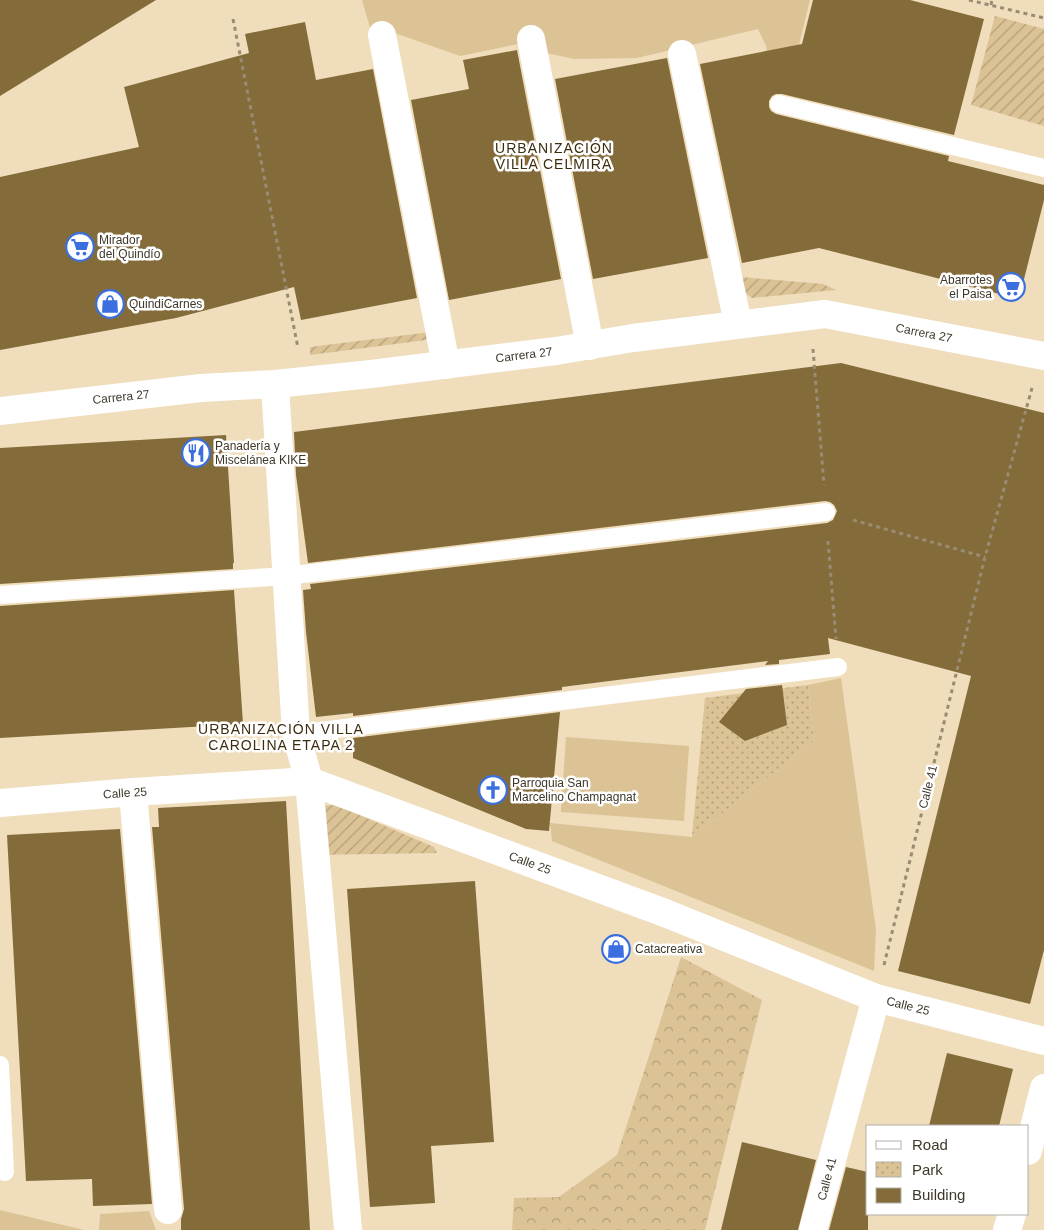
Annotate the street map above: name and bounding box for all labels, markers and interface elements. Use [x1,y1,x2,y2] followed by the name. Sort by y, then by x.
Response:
[495,140,613,172] district label: URBANIZACIÓN VILLA CELMIRA
[65,232,95,262] supermarket icon: Mirador del Quindío
[99,233,161,261] place label: Mirador del Quindío
[996,272,1026,302] supermarket icon: Abarrotes el Paisa
[940,273,992,301] place label: Abarrotes el Paisa
[95,289,125,319] shop icon: QuindiCarnes
[129,297,202,311] place label: QuindiCarnes
[895,321,954,345] street label: Carrera 27
[495,345,554,365] street label: Carrera 27
[92,387,151,407] street label: Carrera 27
[181,438,211,468] restaurant icon: Panadería y Miscelánea KIKE
[215,439,306,467] place label: Panadería y Miscelánea KIKE
[198,721,364,753] district label: URBANIZACIÓN VILLA CAROLINA ETAPA 2
[916,764,940,810] street label: Calle 41
[478,775,508,805] church icon: Parroquia San Marcelino Champagnat
[512,776,637,804] place label: Parroquia San Marcelino Champagnat
[103,784,148,802] street label: Calle 25
[507,849,553,877] street label: Calle 25
[601,934,631,964] shop icon: Catacreativa
[635,942,703,956] place label: Catacreativa
[885,994,931,1018] street label: Calle 25
[866,1125,1029,1215] legend
[912,1136,948,1153] text: Road
[815,1156,840,1202] street label: Calle 41
[912,1161,943,1178] text: Park
[912,1186,965,1203] text: Building

